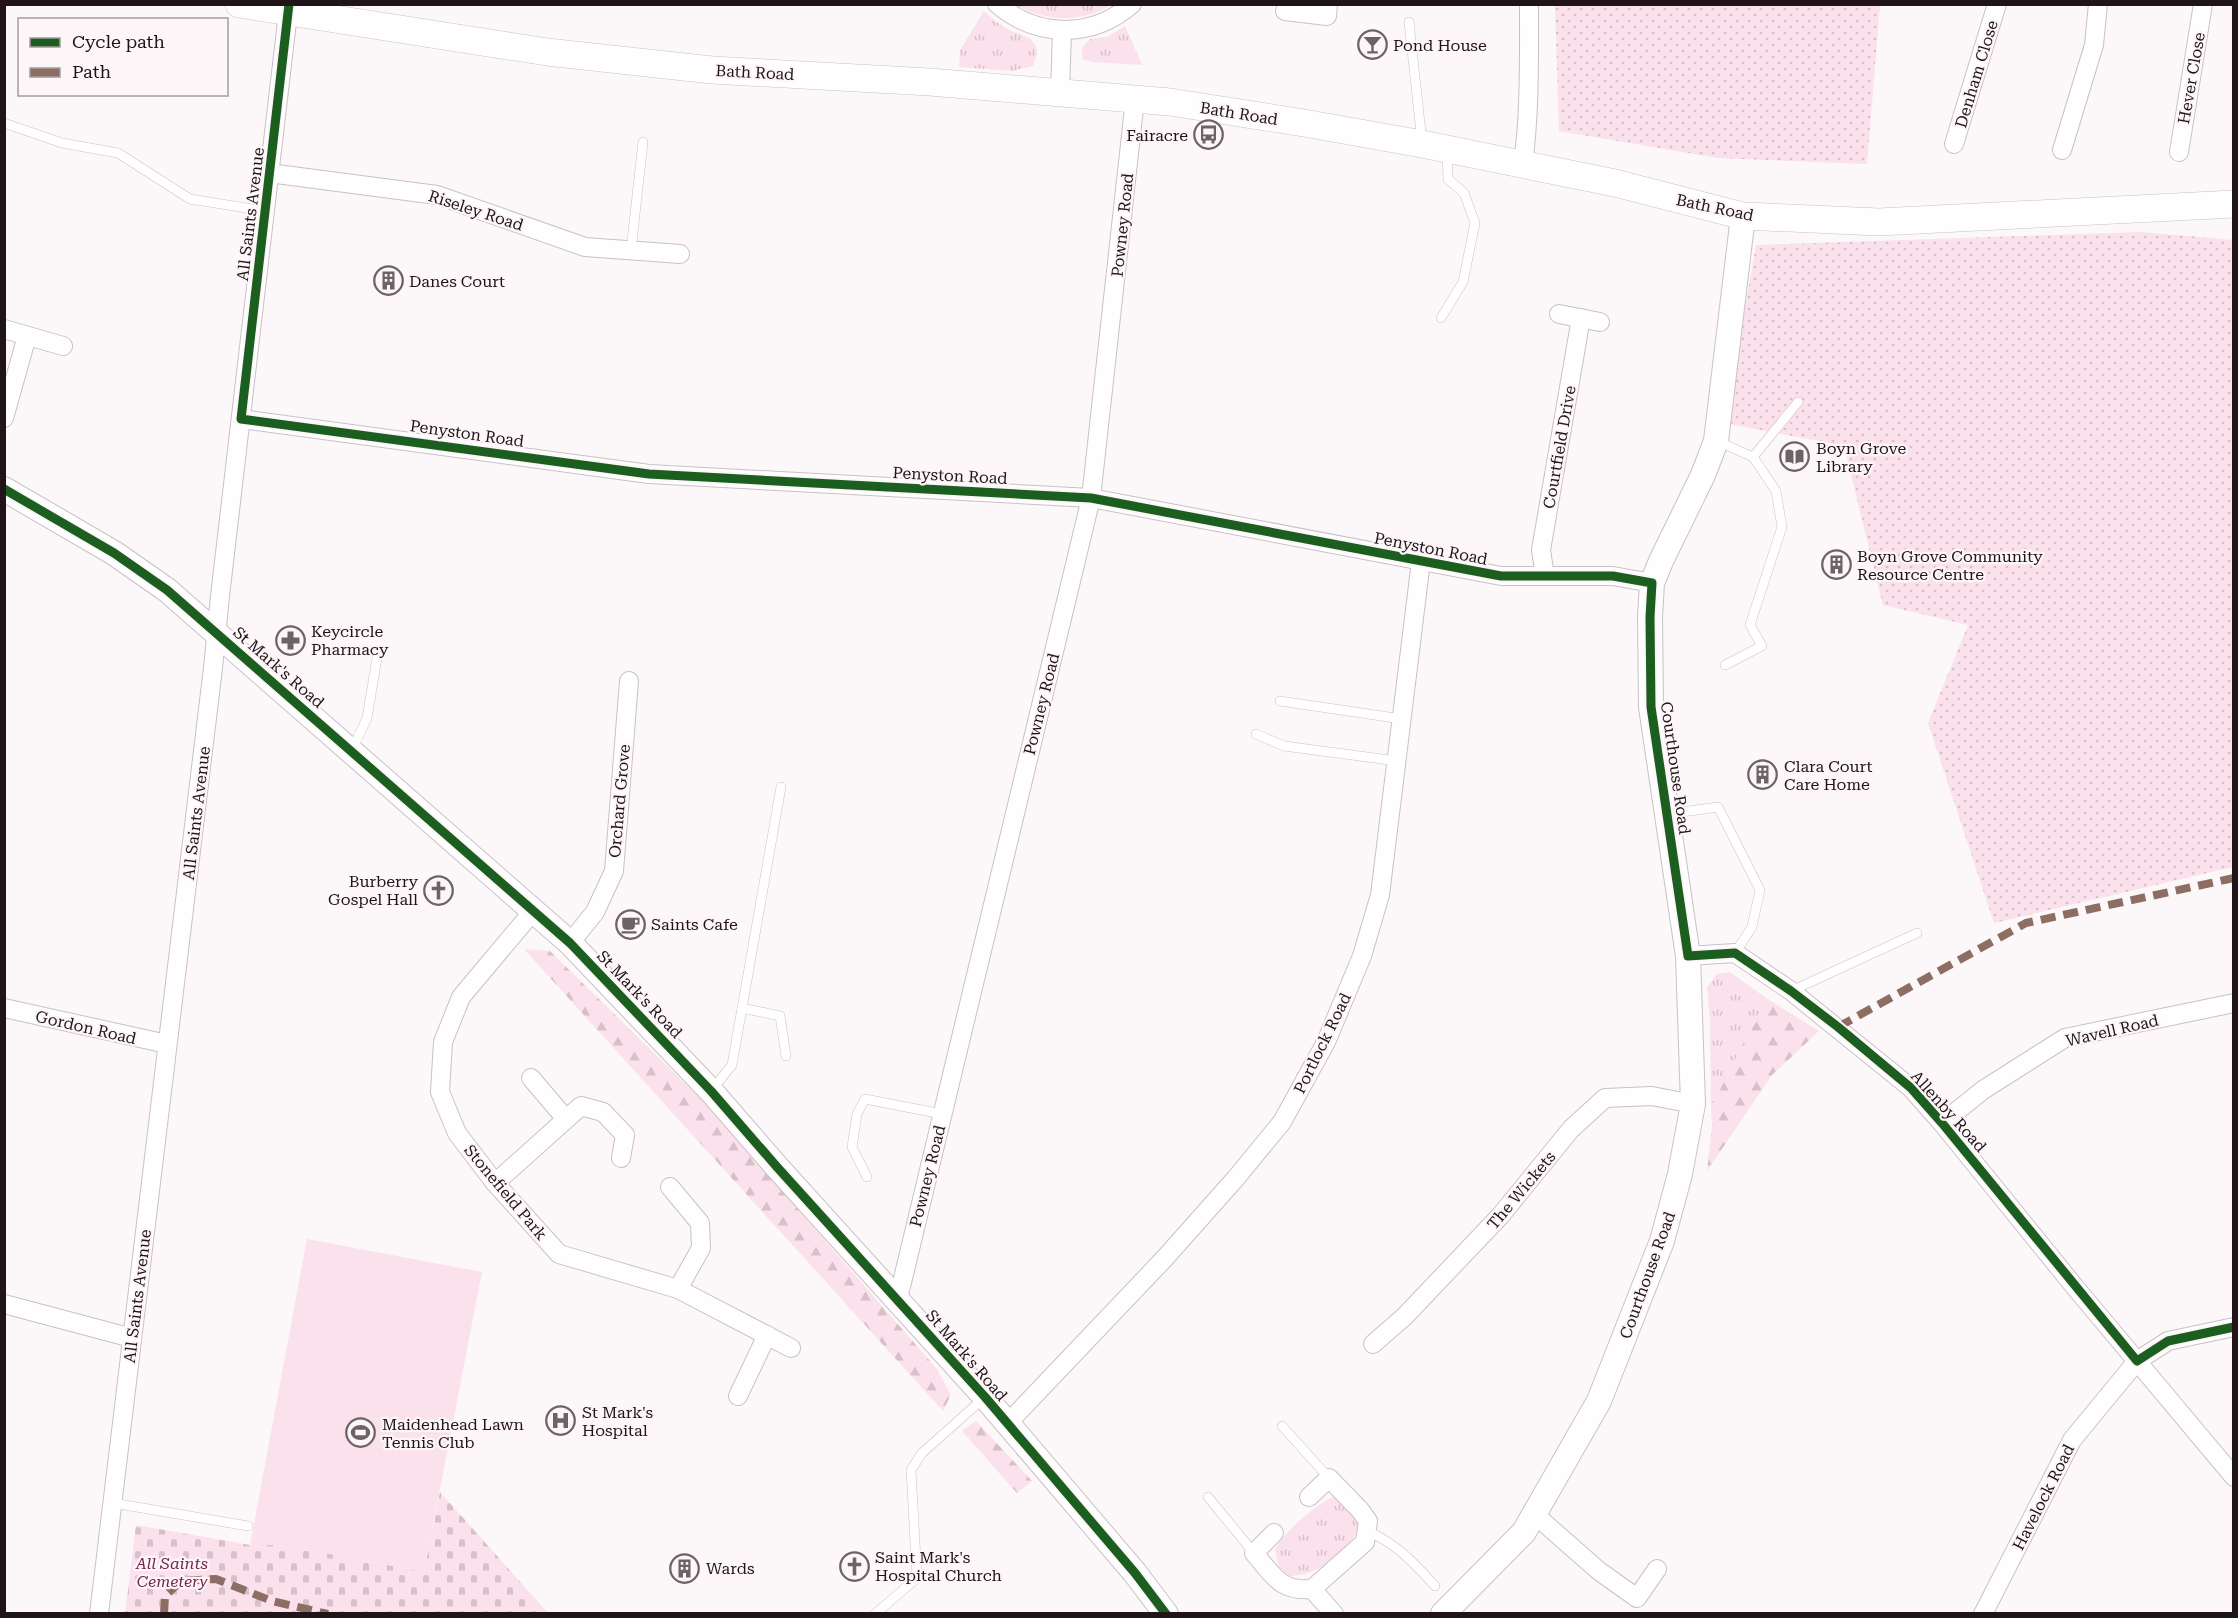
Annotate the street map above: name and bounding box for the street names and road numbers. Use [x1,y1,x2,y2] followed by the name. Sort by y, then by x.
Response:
[1951,18,2002,130] street label: Denham Close
[2174,31,2209,125] street label: Hever Close
[715,61,795,84] street label: Bath Road
[1199,98,1279,129] street label: Bath Road
[233,146,268,282] street label: All Saints Avenue
[1108,172,1137,278] street label: Powney Road
[426,186,526,235] street label: Riseley Road
[1674,190,1755,225] street label: Bath Road
[1539,384,1580,510] street label: Courtfield Drive
[409,416,525,451] street label: Penyston Road
[892,463,1008,488] street label: Penyston Road
[1373,528,1489,569] street label: Penyston Road
[229,623,328,712] street label: St Mark's Road
[1020,651,1063,757] street label: Powney Road
[1657,700,1694,836] street label: Courthouse Road
[605,743,634,859] street label: Orchard Grove
[179,745,214,881] street label: All Saints Avenue
[593,947,686,1042] street label: St Mark's Road
[1290,990,1355,1097] street label: Portlock Road
[34,1007,138,1048] street label: Gordon Road
[2064,1011,2160,1050] street label: Wavell Road
[1907,1067,1990,1156] street label: Allenby Road
[906,1123,949,1229] street label: Powney Road
[460,1141,551,1244] street label: Stonefield Park
[1483,1147,1560,1233] street label: The Wickets
[1616,1209,1679,1341] street label: Courthouse Road
[120,1228,155,1364] street label: All Saints Avenue
[922,1306,1011,1405] street label: St Mark's Road
[2009,1441,2078,1553] street label: Havelock Road

